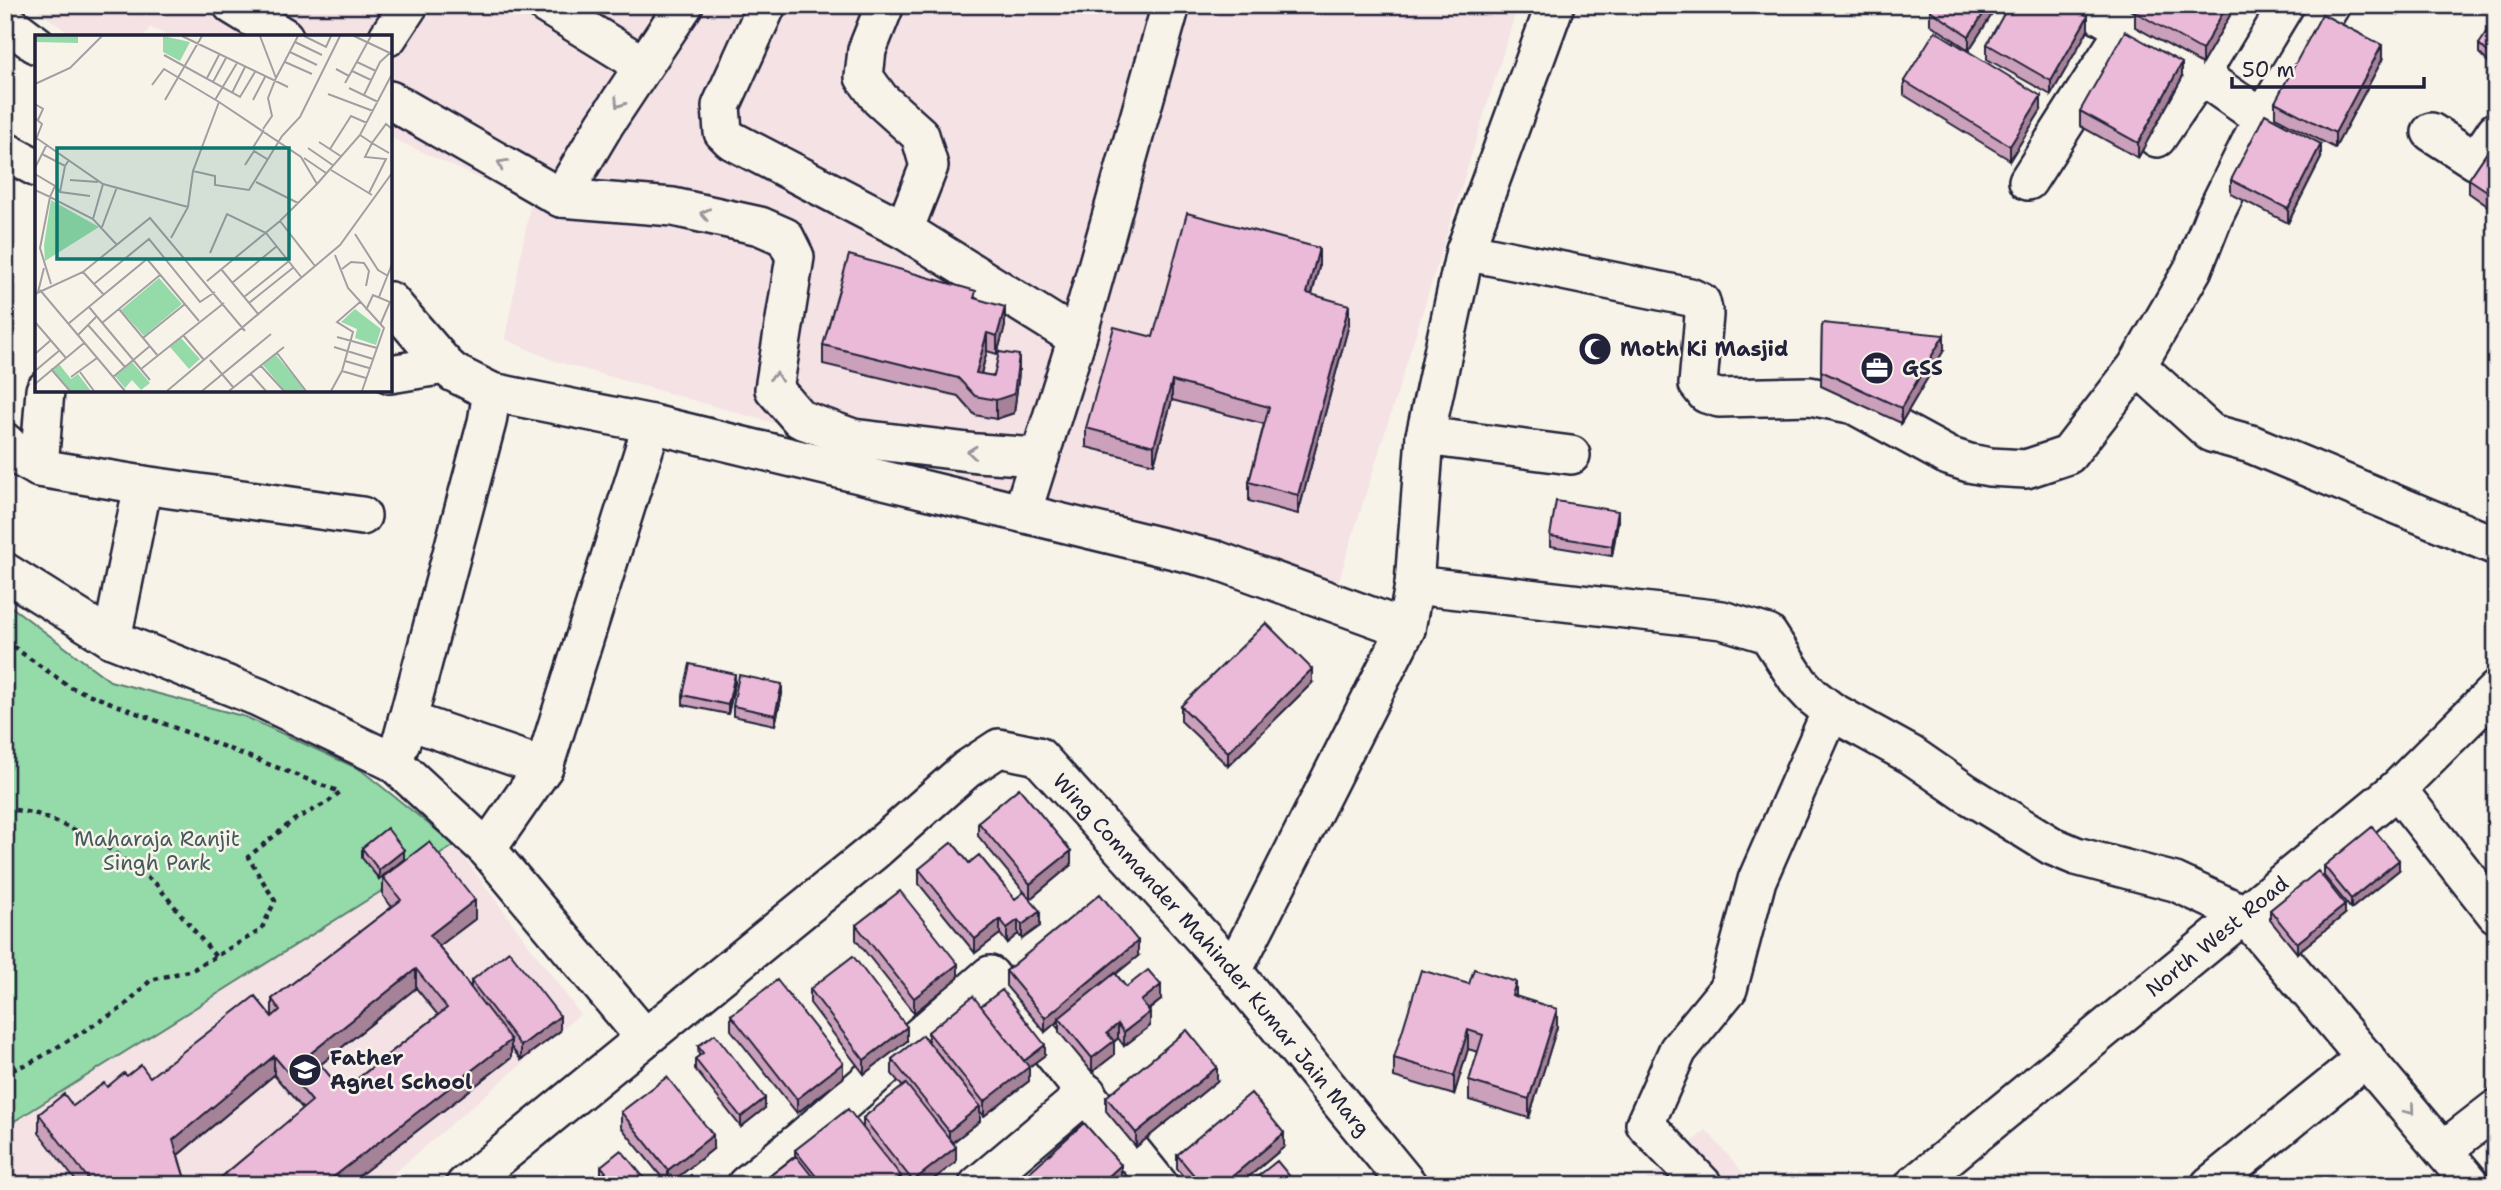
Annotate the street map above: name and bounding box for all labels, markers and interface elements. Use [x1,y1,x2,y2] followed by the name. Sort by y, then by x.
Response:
[35,35,392,392] inset map
[2232,46,2424,90] scale bar
[2242,56,2295,84] text: 50 m
[614,95,627,108] one-way arrow
[496,159,509,172] one-way arrow
[699,207,711,222] one-way arrow
[1576,330,1614,368] mosque icon: Moth Ki Masjid
[1620,335,1788,363] place label: Moth Ki Masjid
[1858,349,1896,387] office icon: GSS
[1902,354,1943,382] place label: GSS
[768,371,783,383] one-way arrow
[966,444,977,459] one-way arrow
[1046,767,1376,1142] street label: Wing Commander Mahinder Kumar Jain Marg
[74,825,240,877] park label: Maharaja Ranjit Singh Park
[2140,870,2294,1003] street label: North West Road
[330,1044,472,1096] place label: Father Agnel School
[286,1051,324,1089] school or university icon: Father Agnel School
[2401,1103,2414,1115] one-way arrow

